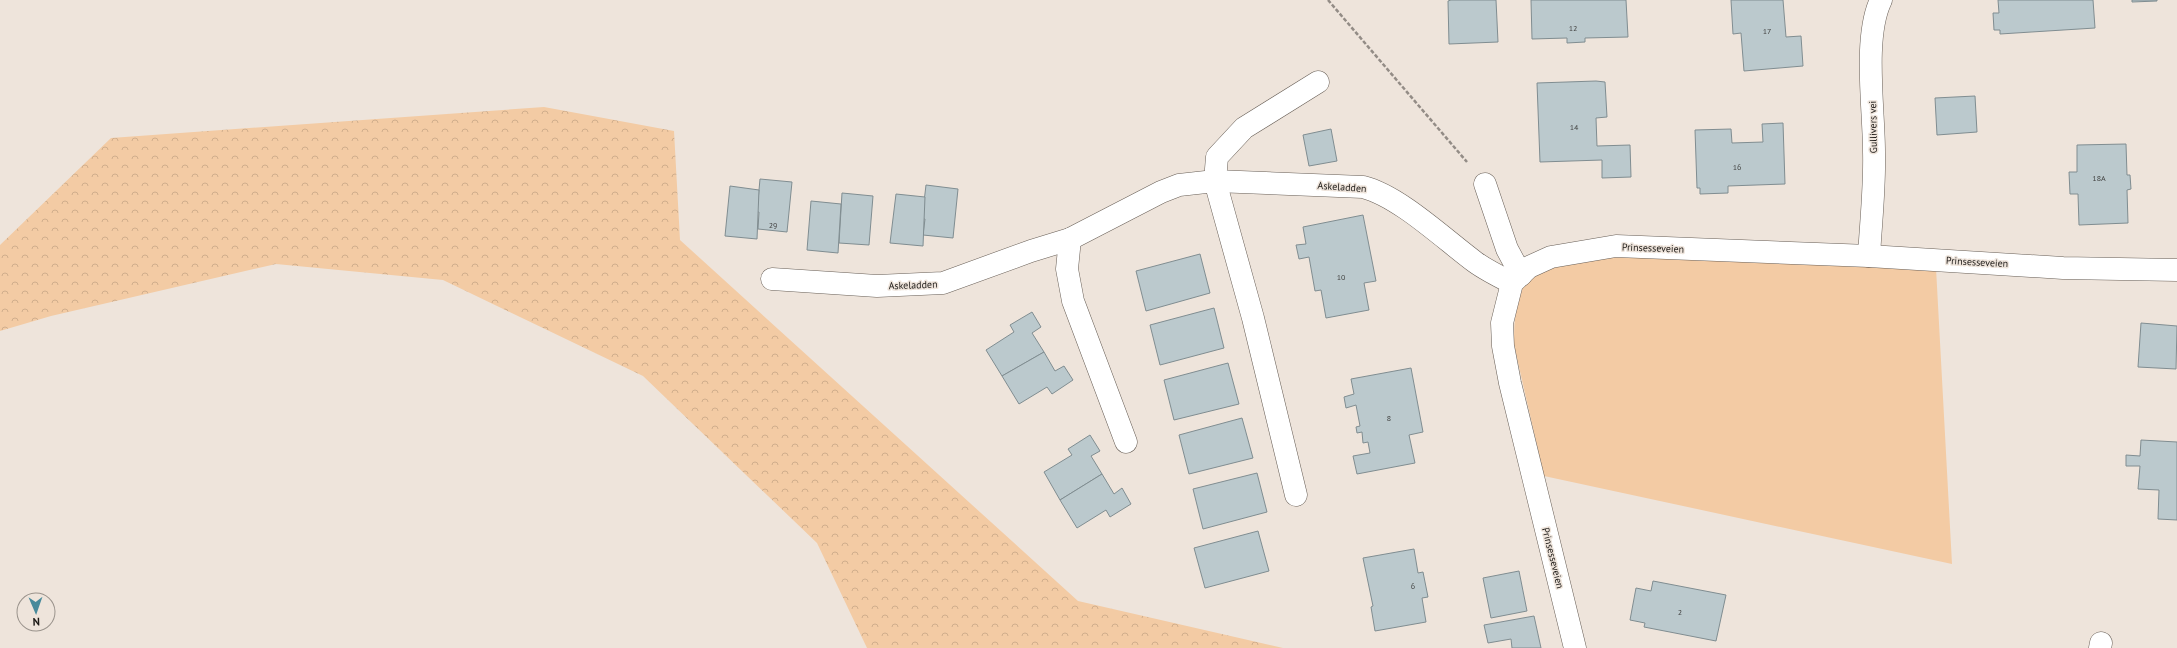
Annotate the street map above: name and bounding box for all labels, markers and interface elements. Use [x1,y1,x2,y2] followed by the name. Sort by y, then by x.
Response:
[1569,23,1577,33] house number: 12
[1763,26,1771,36] house number: 17
[1866,101,1880,153] street label: Gullivers vei
[1570,122,1579,132] house number: 14
[1733,162,1741,172] house number: 16
[2092,173,2106,183] house number: 18A
[1317,179,1367,195] street label: Askeladden
[769,220,777,230] house number: 29
[1622,240,1684,256] street label: Prinsesseveien
[1946,254,2008,270] street label: Prinsesseveien
[1337,272,1346,282] house number: 10
[888,278,938,292] street label: Askeladden
[1387,413,1391,423] house number: 8
[1539,526,1567,590] street label: Prinsesseveien
[1411,581,1415,591] house number: 6
[16,592,56,632] north arrow
[1678,607,1682,617] house number: 2
[32,615,40,629] text: N

